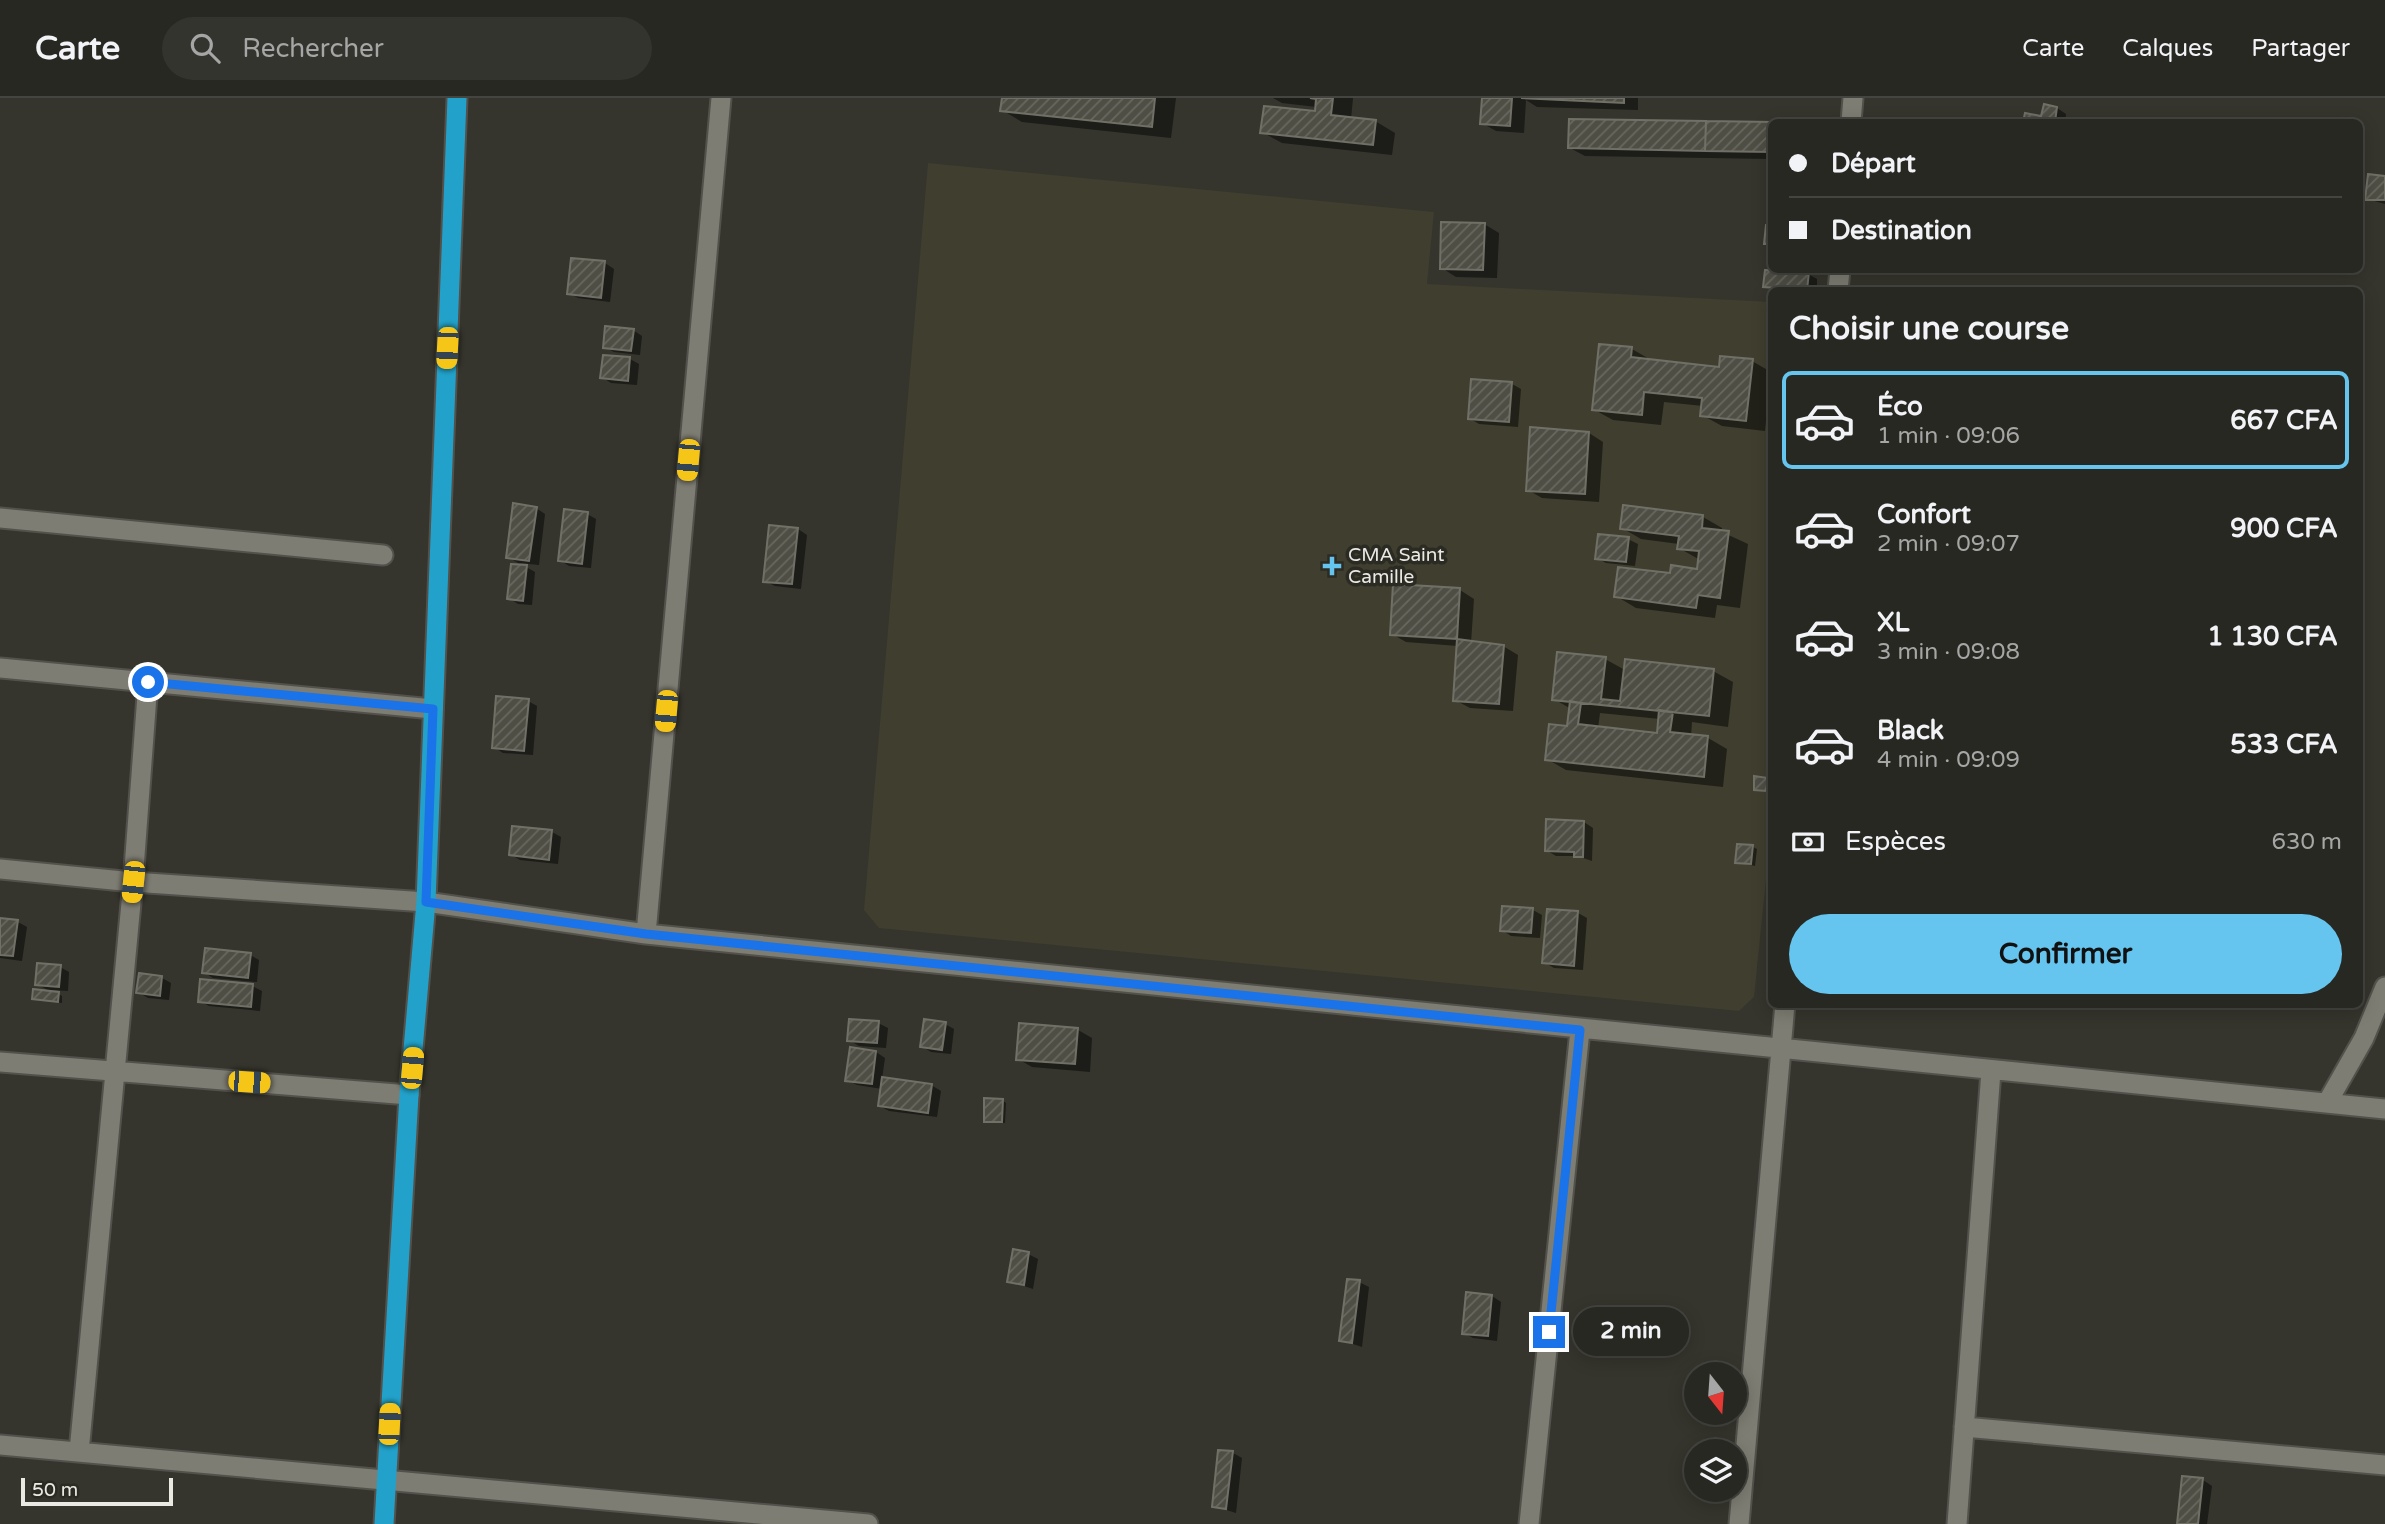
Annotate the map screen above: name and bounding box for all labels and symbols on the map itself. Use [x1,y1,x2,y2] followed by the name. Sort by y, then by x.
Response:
[436,326,459,370] car
[676,438,701,482] car
[1348,544,1444,588] place label: CMA Saint Camille
[1322,556,1342,576] marker: CMA Saint Camille
[132,666,164,698] route start
[654,689,679,733] car
[121,860,146,904] car
[400,1046,425,1090] car
[228,1070,271,1094] car
[1574,1308,1689,1356] callout: 2 min
[1533,1316,1565,1348] route end
[1684,1362,1746,1424] north arrow
[378,1402,401,1446] car
[21,1475,173,1507] scale bar

